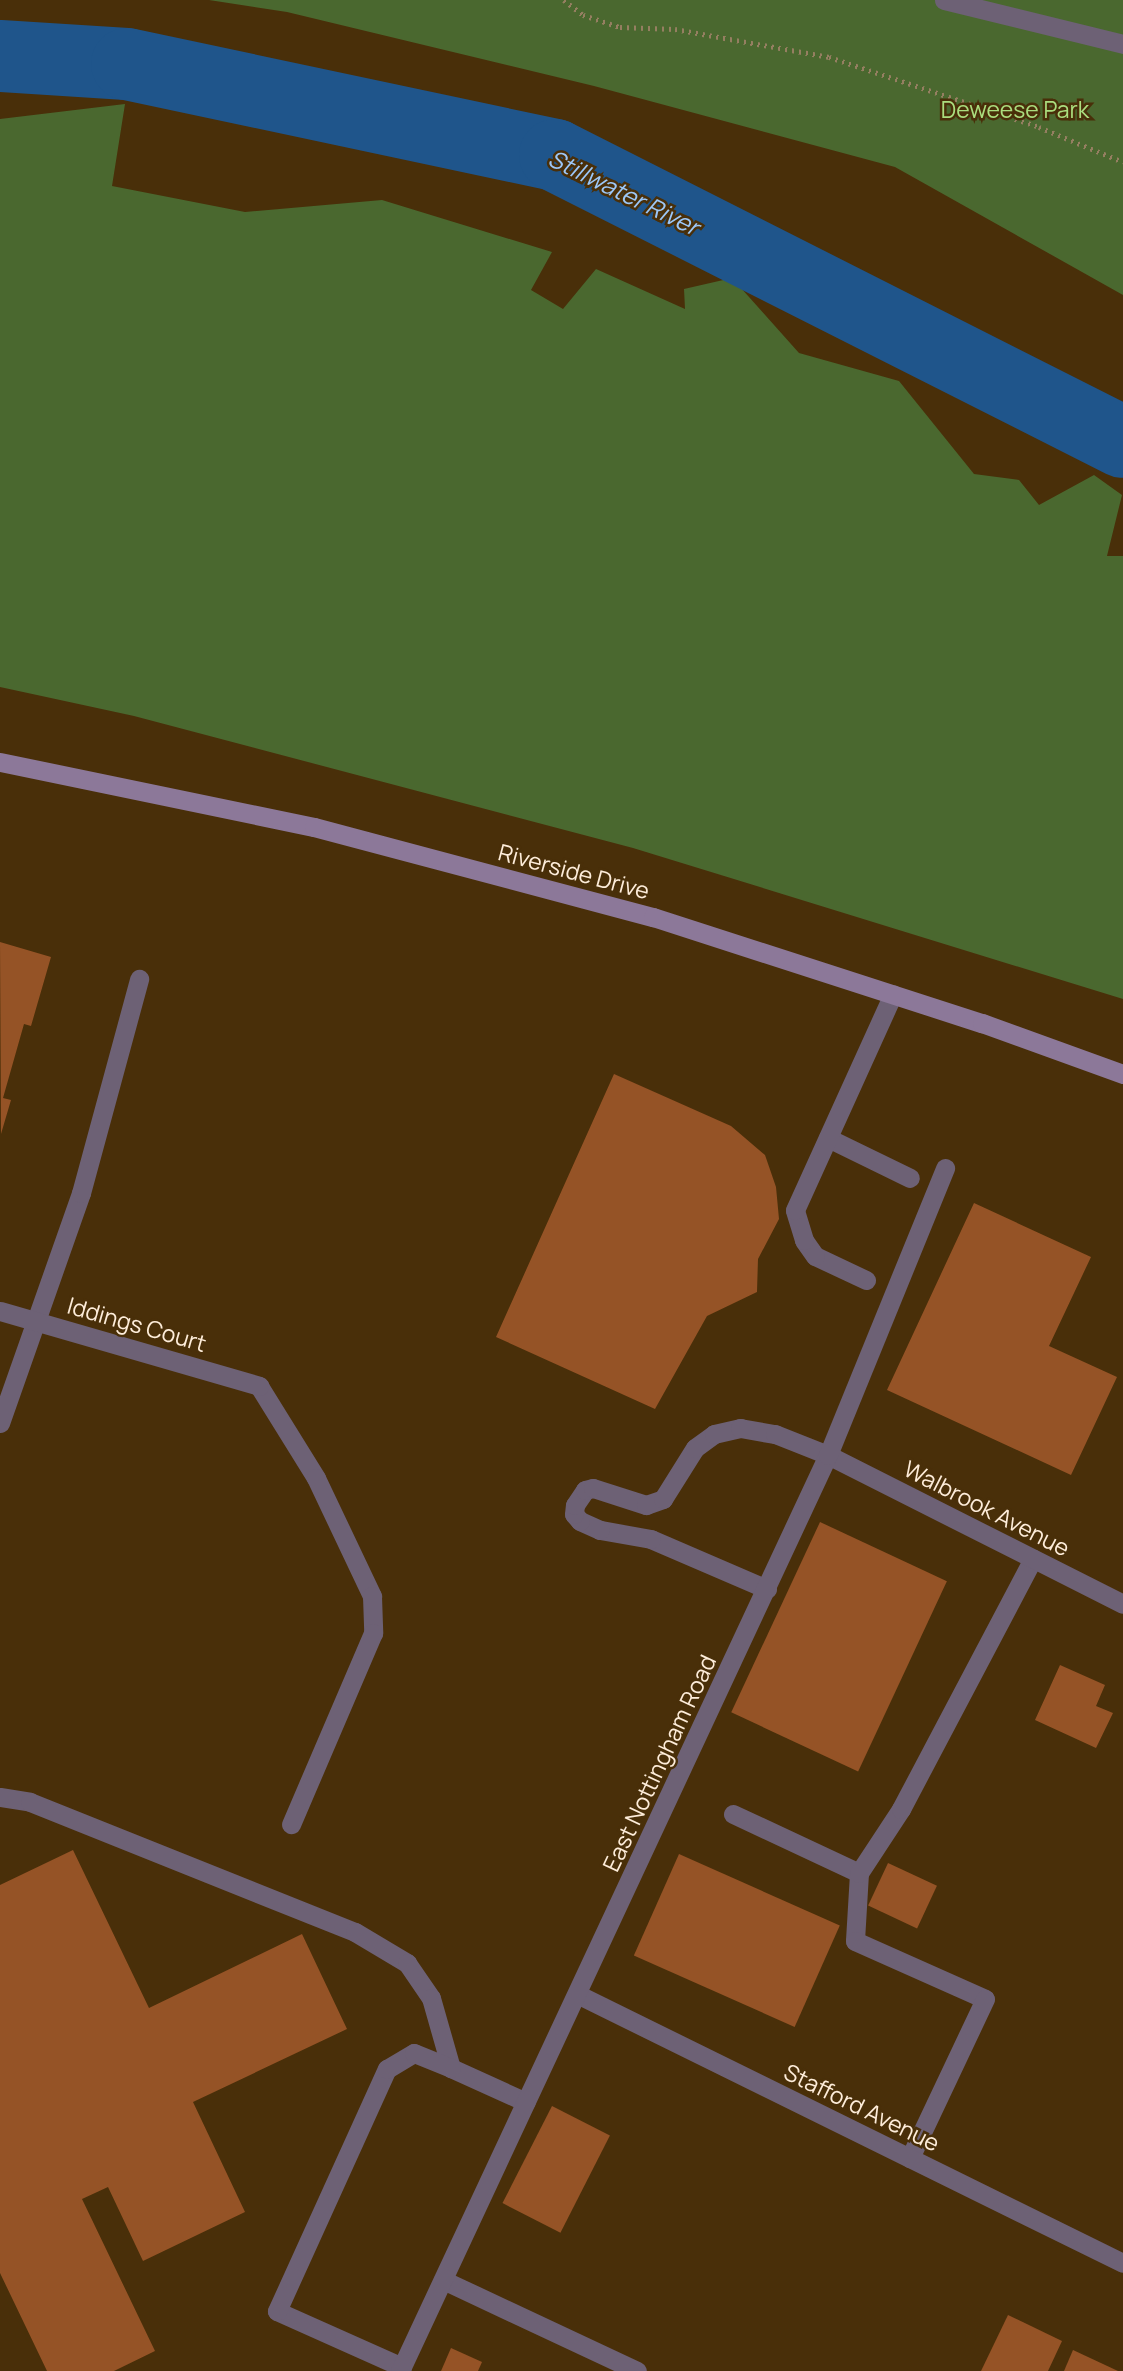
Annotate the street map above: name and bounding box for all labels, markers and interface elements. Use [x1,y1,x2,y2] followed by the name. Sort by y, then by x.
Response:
[941,95,1089,123] park label: Deweese Park
[544,143,704,241] water label: Stillwater River
[495,838,653,904] street label: Riverside Drive
[64,1291,210,1357] street label: Iddings Court
[900,1454,1074,1562] street label: Walbrook Avenue
[597,1650,721,1876] street label: East Nottingham Road
[780,2057,944,2157] street label: Stafford Avenue

